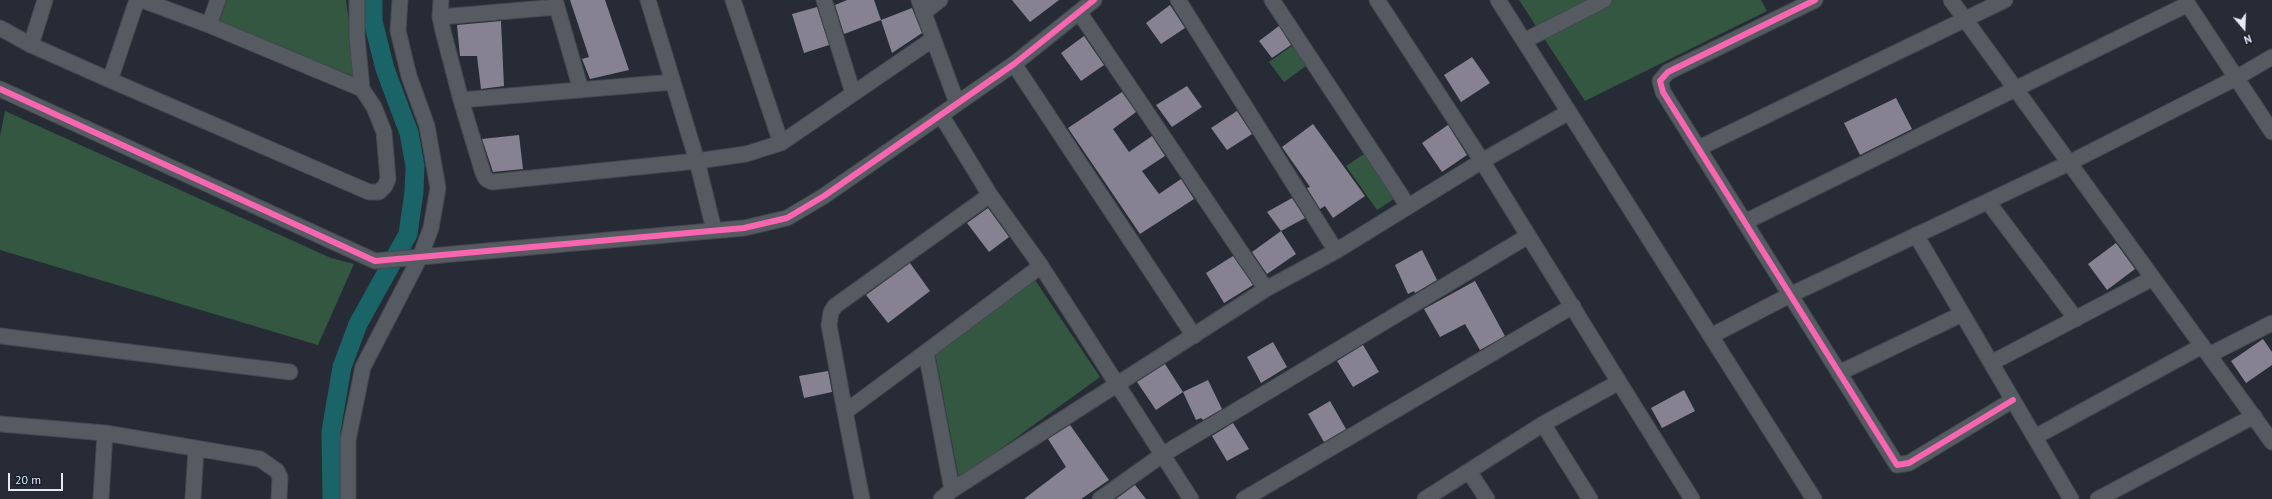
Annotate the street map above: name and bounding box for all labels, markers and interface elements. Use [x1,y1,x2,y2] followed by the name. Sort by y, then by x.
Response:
[2224,8,2264,48] north arrow
[2242,32,2254,47] text: N
[10,465,65,491] scale bar
[15,472,41,487] text: 20 m

